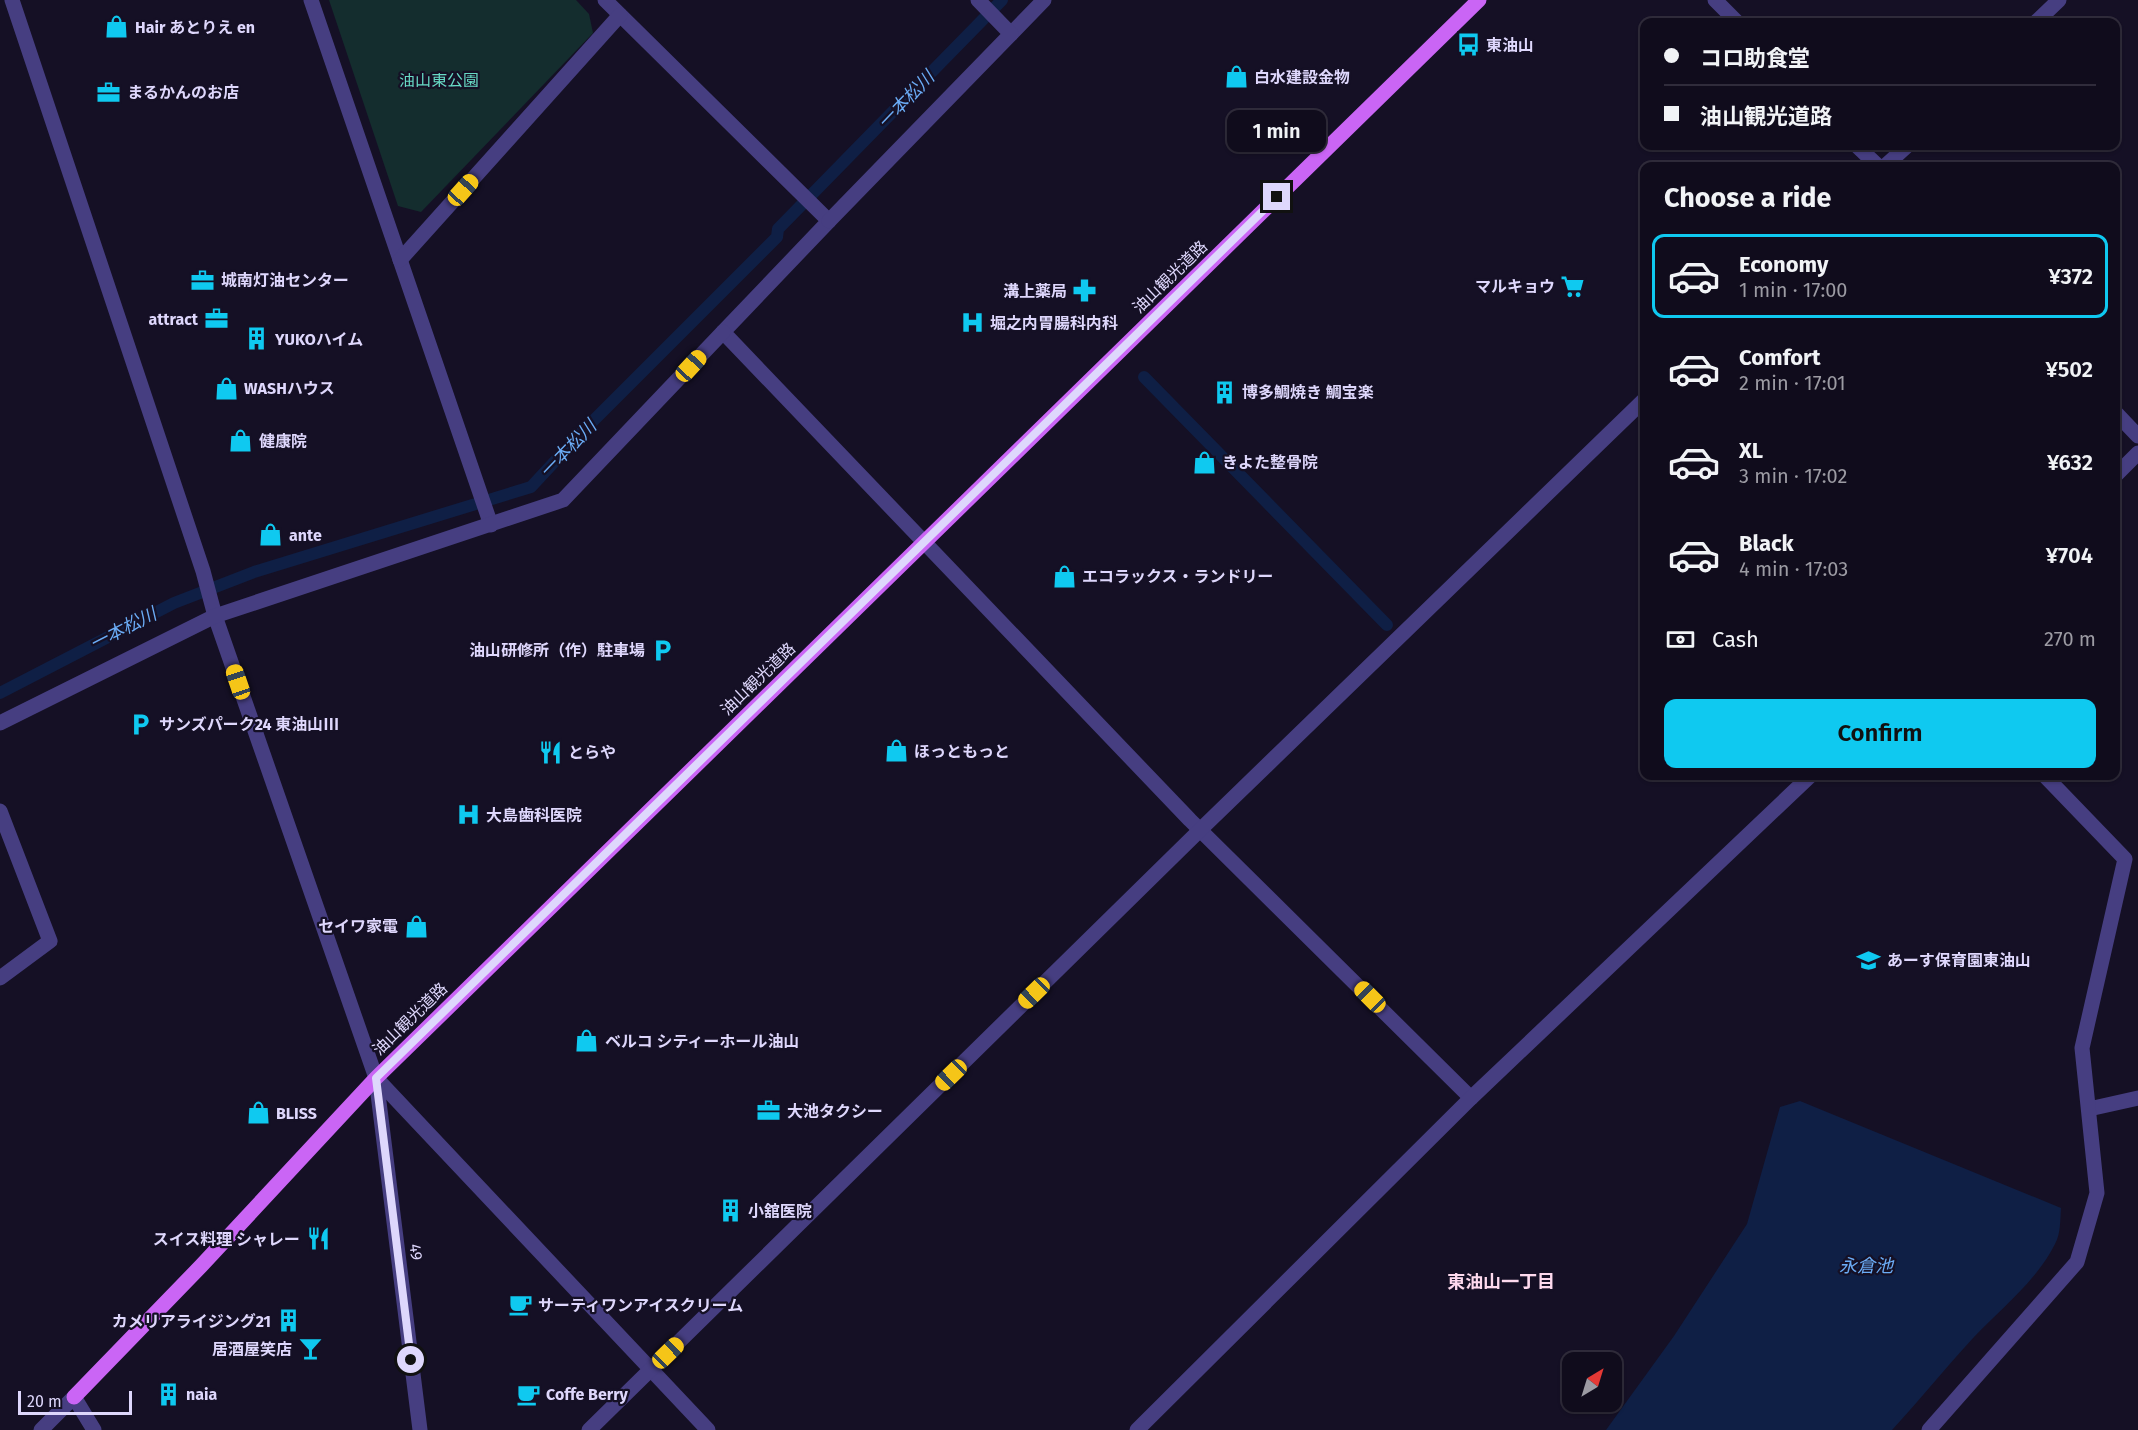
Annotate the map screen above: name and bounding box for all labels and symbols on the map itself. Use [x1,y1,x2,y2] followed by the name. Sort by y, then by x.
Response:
[104,14,130,40] shop icon: Hair あとりえ en
[135,18,255,37] place label: Hair あとりえ en
[1455,32,1481,58] bus stop icon: 東油山
[1486,36,1534,55] place label: 東油山
[1223,64,1249,90] shop icon: 白水建設金物
[873,65,940,134] water label: 一本松川
[1254,68,1350,87] place label: 白水建設金物
[399,71,479,90] park label: 油山東公園
[96,79,122,105] office icon: まるかんのお店
[127,83,239,102] place label: まるかんのお店
[1228,110,1326,152] callout: 1 min
[444,171,482,209] car
[1263,183,1290,210] route end
[1129,237,1211,317] street label: 油山観光道路
[190,267,216,293] office icon: 城南灯油センター
[221,271,349,290] place label: 城南灯油センター
[1560,273,1586,299] supermarket icon: マルキョウ
[1475,277,1555,296] place label: マルキョウ
[1072,278,1098,304] pharmacy icon: 溝上薬局
[1003,282,1067,301] place label: 溝上薬局
[203,306,229,332] office icon: attract
[148,310,199,329] place label: attract
[959,310,985,336] hospital icon: 堀之内胃腸科内科
[990,314,1118,333] place label: 堀之内胃腸科内科
[244,326,270,352] building icon: YUKOハイム
[274,330,363,349] place label: YUKOハイム
[672,347,710,385] car
[213,375,239,401] shop icon: WASHハウス
[244,379,335,398] place label: WASHハウス
[1211,379,1237,405] building icon: 博多鯛焼き 鯛宝楽
[1242,383,1374,402] place label: 博多鯛焼き 鯛宝楽
[535,414,602,483] water label: 一本松川
[228,428,254,454] shop icon: 健康院
[259,432,307,451] place label: 健康院
[1191,449,1217,475] shop icon: きよた整骨院
[1222,453,1318,472] place label: きよた整骨院
[258,522,284,548] shop icon: ante
[289,526,322,545] place label: ante
[1051,563,1077,589] shop icon: エコラックス・ランドリー
[1082,567,1274,586] place label: エコラックス・ランドリー
[86,602,162,655] water label: 一本松川
[650,637,676,663] parking icon: 油山研修所（作）駐車場
[717,639,799,719] street label: 油山観光道路
[469,641,645,660] place label: 油山研修所（作）駐車場
[224,662,252,702] car
[128,711,154,737] parking icon: サンズパーク24 東油山Ⅲ
[159,715,339,734] place label: サンズパーク24 東油山Ⅲ
[883,738,909,764] shop icon: ほっともっと
[537,739,563,765] restaurant icon: とらや
[914,742,1010,761] place label: ほっともっと
[568,743,616,762] place label: とらや
[455,802,481,828] hospital icon: 大島歯科医院
[486,806,582,825] place label: 大島歯科医院
[403,913,429,939] shop icon: セイワ家電
[318,917,398,936] place label: セイワ家電
[1856,947,1882,973] school or university icon: あーす保育園東油山
[1887,951,2031,970] place label: あーす保育園東油山
[1015,974,1053,1012] car
[1351,978,1389,1016] car
[369,979,451,1059] street label: 油山観光道路
[574,1028,600,1054] shop icon: ベルコ シティーホール油山
[605,1032,800,1051] place label: ベルコ シティーホール油山
[932,1056,970,1094] car
[756,1098,782,1124] office icon: 大池タクシー
[245,1100,271,1126] shop icon: BLISS
[787,1102,883,1121] place label: 大池タクシー
[276,1104,317,1123] place label: BLISS
[717,1198,743,1224] building icon: 小舘医院
[748,1202,812,1221] place label: 小舘医院
[305,1226,331,1252] restaurant icon: スイス料理 シャレー
[153,1230,300,1249] place label: スイス料理 シャレー
[406,1243,426,1261] street label: 49
[1839,1255,1895,1277] water label: 永倉池
[1447,1271,1555,1293] district label: 東油山一丁目
[507,1292,533,1318] cafe icon: サーティワンアイスクリーム
[538,1296,743,1315] place label: サーティワンアイスクリーム
[276,1308,302,1334] building icon: カメリアライジング21
[112,1312,271,1331] place label: カメリアライジング21
[649,1334,687,1372] car
[297,1336,323,1362] bar icon: 居酒屋笑店
[212,1340,292,1359] place label: 居酒屋笑店
[397,1346,424,1373] route start
[1562,1352,1622,1412] north arrow
[155,1381,181,1407] building icon: naia
[515,1381,541,1407] cafe icon: Coffe Berry
[186,1385,218,1404] place label: naia
[546,1385,629,1404] place label: Coffe Berry
[18,1388,132,1416] scale bar

